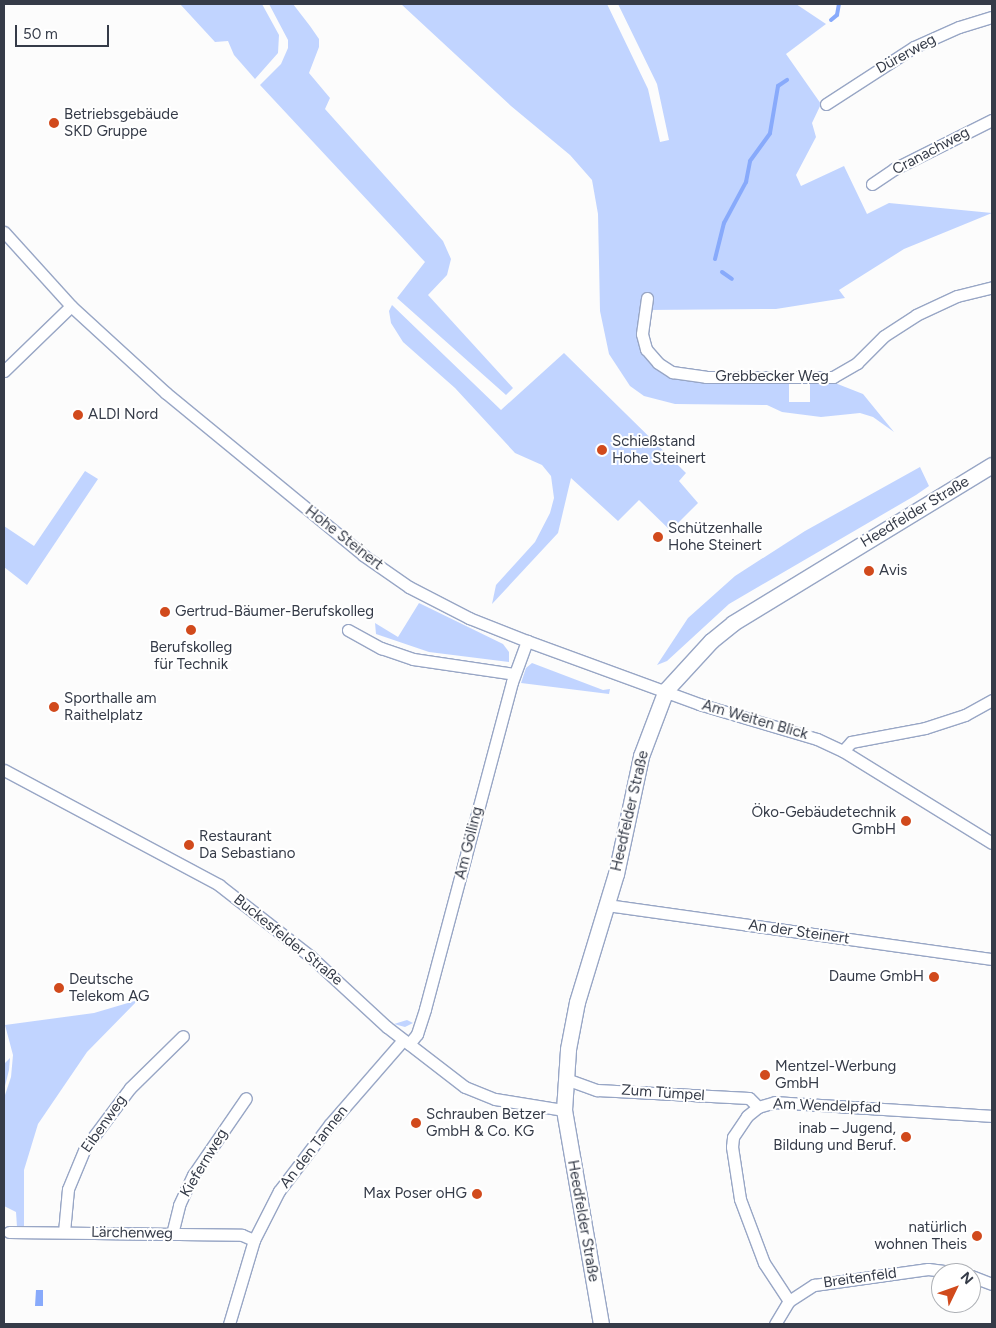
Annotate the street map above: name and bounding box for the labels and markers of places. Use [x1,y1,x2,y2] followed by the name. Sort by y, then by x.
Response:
[64,105,178,140] place label: Betriebsgebäude SKD Gruppe
[48,117,60,129] marker: Betriebsgebäude SKD Gruppe
[88,406,158,424] place label: ALDI Nord
[72,409,84,421] marker: ALDI Nord
[612,432,706,467] place label: Schießstand Hohe Steinert
[596,444,608,456] marker: Schießstand Hohe Steinert
[668,519,762,554] place label: Schützenhalle Hohe Steinert
[652,531,664,543] marker: Schützenhalle Hohe Steinert
[879,562,907,580] place label: Avis
[863,565,875,577] marker: Avis
[175,603,374,621] place label: Gertrud-Bäumer-Berufskolleg
[159,606,171,618] marker: Gertrud-Bäumer-Berufskolleg
[185,624,197,636] marker: Berufskolleg für Technik
[150,638,232,673] place label: Berufskolleg für Technik
[64,689,156,724] place label: Sporthalle am Raithelplatz
[48,701,60,713] marker: Sporthalle am Raithelplatz
[751,803,896,838] place label: Öko-Gebäudetechnik GmbH
[900,815,912,827] marker: Öko-Gebäudetechnik GmbH
[199,827,295,862] place label: Restaurant Da Sebastiano
[183,839,195,851] marker: Restaurant Da Sebastiano
[829,968,924,986] place label: Daume GmbH
[69,970,149,1005] place label: Deutsche Telekom AG
[928,971,940,983] marker: Daume GmbH
[53,982,65,994] marker: Deutsche Telekom AG
[775,1057,896,1092] place label: Mentzel-Werbung GmbH
[759,1069,771,1081] marker: Mentzel-Werbung GmbH
[426,1105,545,1140] place label: Schrauben Betzer GmbH & Co. KG
[410,1117,422,1129] marker: Schrauben Betzer GmbH & Co. KG
[773,1119,896,1154] place label: inab – Jugend, Bildung und Beruf.
[900,1131,912,1143] marker: inab – Jugend, Bildung und Beruf.
[363,1185,467,1203] place label: Max Poser oHG
[471,1188,483,1200] marker: Max Poser oHG
[874,1218,967,1253] place label: natürlich wohnen Theis
[971,1230,983,1242] marker: natürlich wohnen Theis

